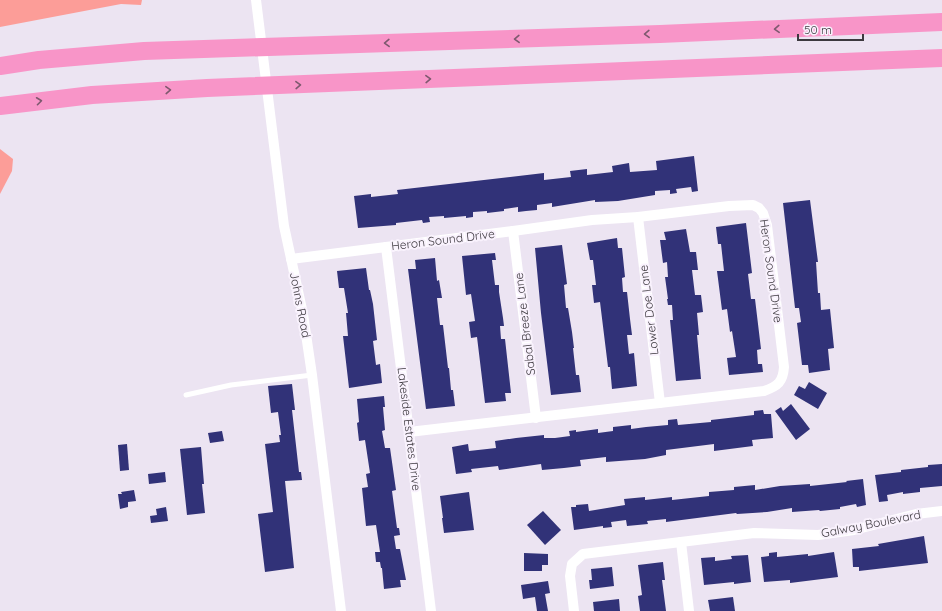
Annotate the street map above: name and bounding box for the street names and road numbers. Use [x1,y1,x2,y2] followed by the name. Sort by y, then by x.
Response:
[757,218,786,324] street label: Heron Sound Drive
[390,226,496,253] street label: Heron Sound Drive
[636,264,661,356] street label: Lower Doe Lane
[287,271,314,339] street label: Johns Road
[511,272,538,376] street label: Sabal Breeze Lane
[394,366,425,492] street label: Lakeside Estates Drive
[820,506,922,541] street label: Galway Boulevard

